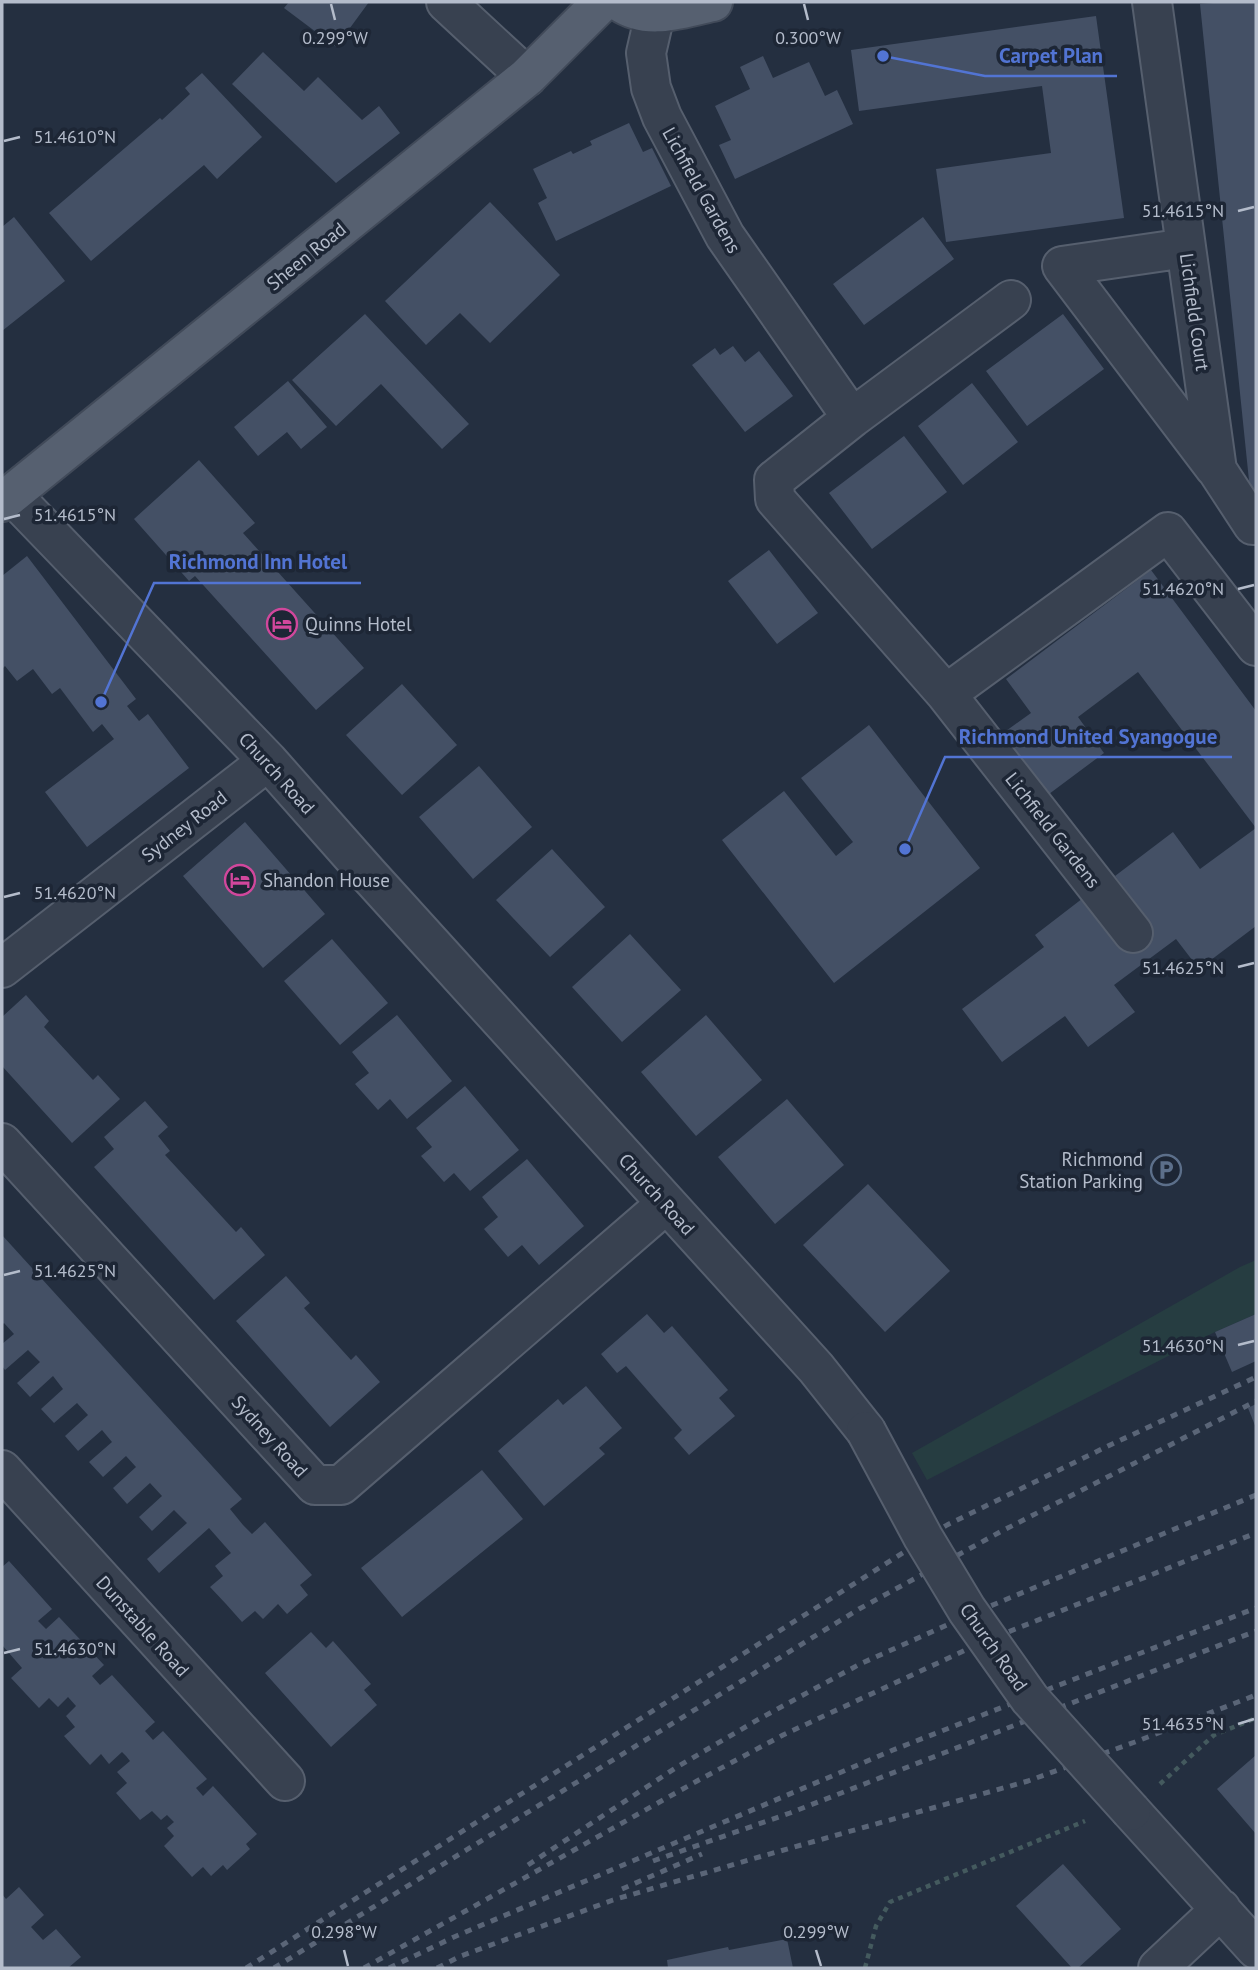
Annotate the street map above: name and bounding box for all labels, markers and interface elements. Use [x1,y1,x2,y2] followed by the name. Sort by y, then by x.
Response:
[302,26,368,49] text: 0.299°W
[775,26,841,49] text: 0.300°W
[985,34,1117,76] callout: Carpet Plan
[999,42,1103,69] text: Carpet Plan
[657,123,747,257] street label: Lichfield Gardens
[34,125,116,148] text: 51.4610°N
[1142,199,1224,222] text: 51.4615°N
[261,217,351,295] street label: Sheen Road
[1175,252,1215,373] street label: Lichfield Court
[34,503,116,526] text: 51.4615°N
[154,541,361,583] callout: Richmond Inn Hotel
[169,548,348,575] text: Richmond Inn Hotel
[1142,577,1224,600] text: 51.4620°N
[265,607,299,641] hotel icon: Quinns Hotel
[305,612,412,636] place label: Quinns Hotel
[945,715,1232,757] callout: Richmond United Syangogue
[959,723,1217,750] text: Richmond United Syangogue
[234,727,320,819] street label: Church Road
[1000,767,1106,893] street label: Lichfield Gardens
[136,785,232,867] street label: Sydney Road
[223,863,257,897] hotel icon: Shandon House
[263,868,390,892] place label: Shandon House
[34,881,116,904] text: 51.4620°N
[1142,956,1224,979] text: 51.4625°N
[1019,1147,1143,1193] place label: Richmond Station Parking
[614,1148,700,1240] street label: Church Road
[1149,1153,1183,1187] parking icon: Richmond Station Parking
[34,1259,116,1282] text: 51.4625°N
[1142,1334,1224,1357] text: 51.4630°N
[227,1390,313,1482] street label: Sydney Road
[91,1571,195,1681] street label: Dunstable Road
[955,1598,1033,1696] street label: Church Road
[34,1637,116,1660] text: 51.4630°N
[1142,1712,1224,1735] text: 51.4635°N
[311,1920,377,1943] text: 0.298°W
[783,1920,849,1943] text: 0.299°W

